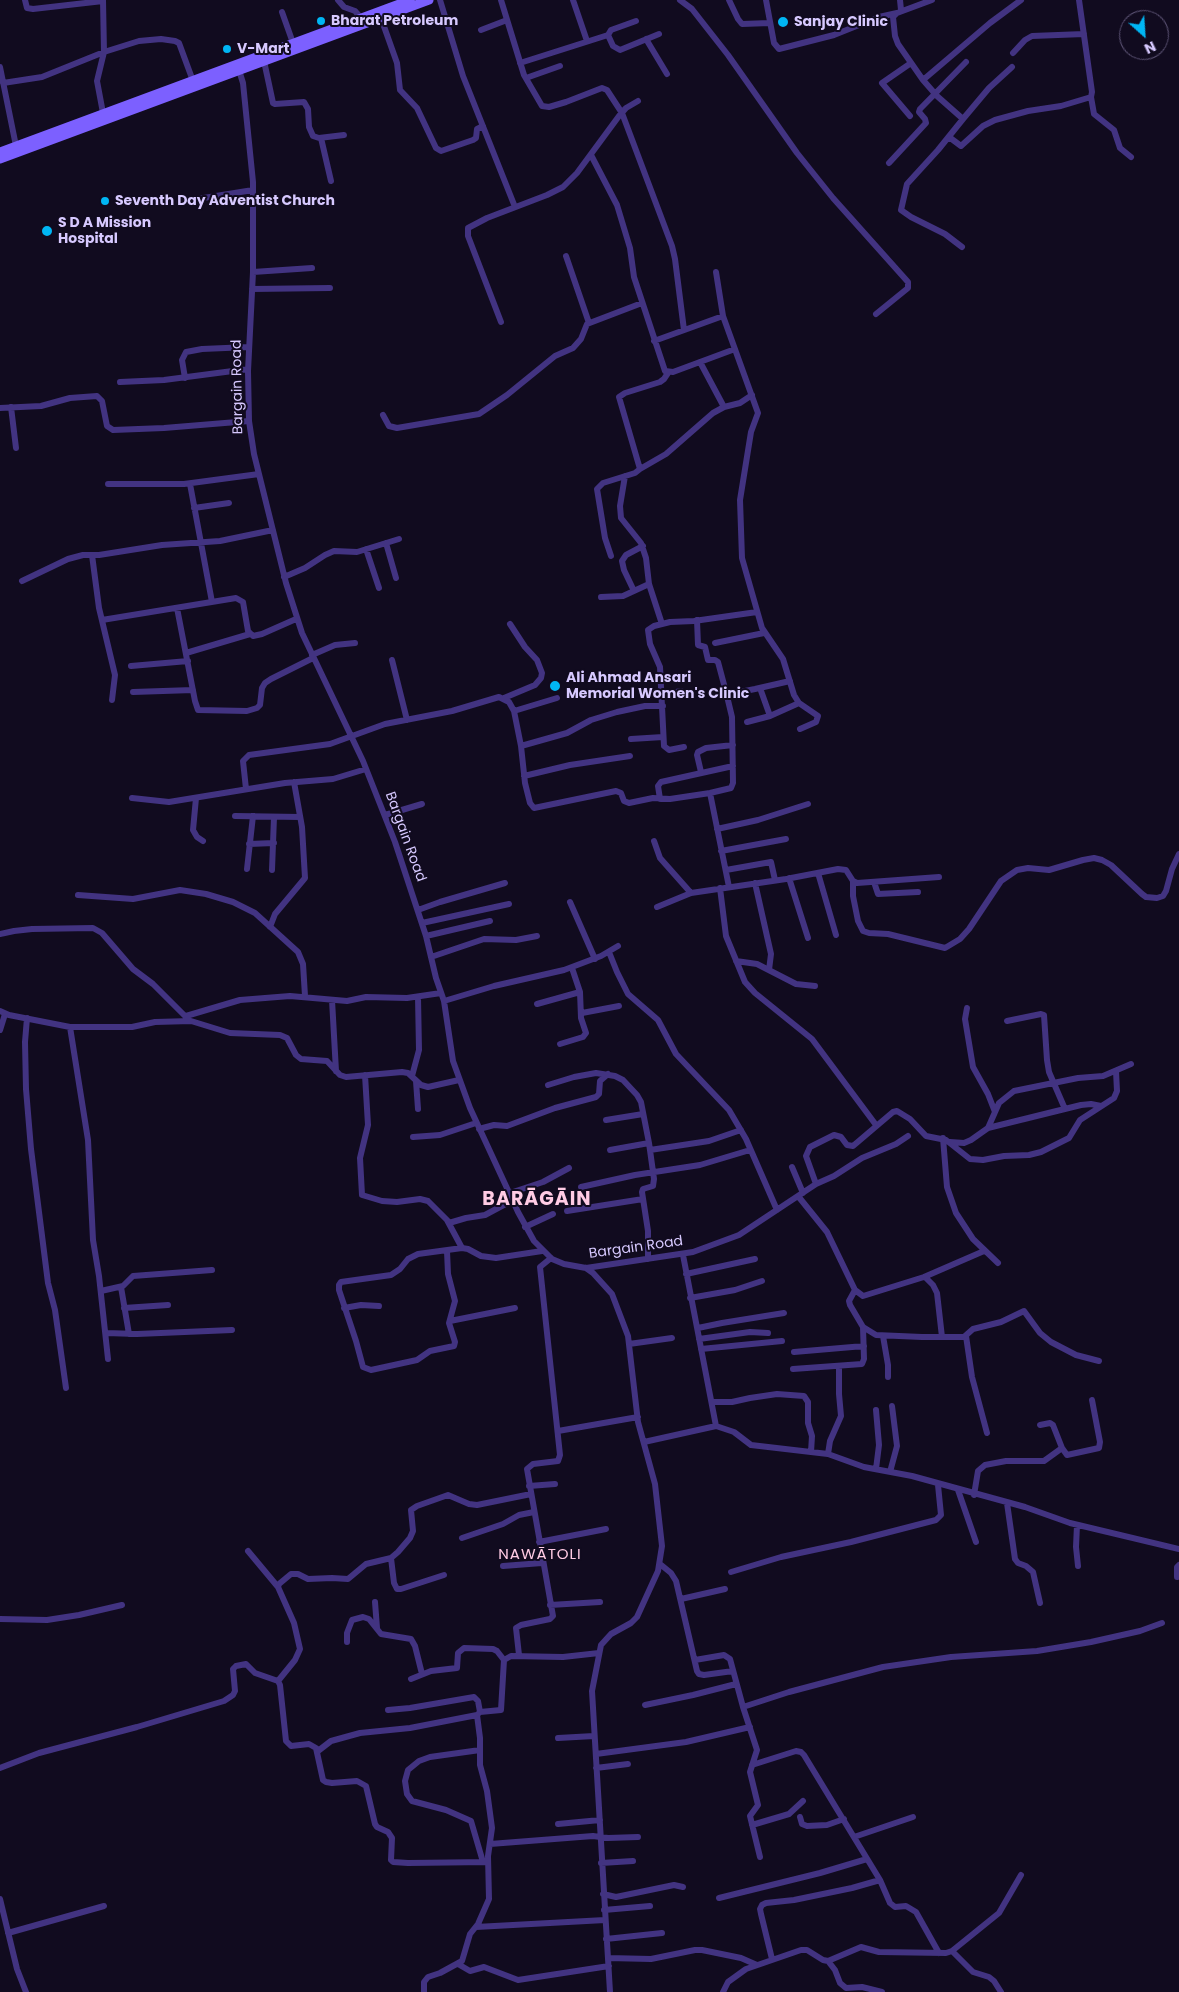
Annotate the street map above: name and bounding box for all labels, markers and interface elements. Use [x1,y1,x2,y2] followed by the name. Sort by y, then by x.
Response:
[1119,10,1169,60] north arrow
[331,13,458,29] place label: Bharat Petroleum
[794,14,888,30] place label: Sanjay Clinic
[315,15,327,27] marker: Bharat Petroleum
[776,15,790,29] marker: Sanjay Clinic
[1141,36,1159,59] text: N
[237,41,289,57] place label: V-Mart
[221,43,233,55] marker: V-Mart
[115,193,335,209] place label: Seventh Day Adventist Church
[99,195,111,207] marker: Seventh Day Adventist Church
[58,215,151,248] place label: S D A Mission Hospital
[40,224,54,238] marker: S D A Mission Hospital
[229,339,247,435] street label: Bargain Road
[566,670,749,702] place label: Ali Ahmad Ansari Memorial Women's Clinic
[548,679,562,693] marker: Ali Ahmad Ansari Memorial Women's Clinic
[381,790,429,884] street label: Bargain Road
[481,1189,593,1211] district label: BARĀGĀIN
[588,1233,684,1263] street label: Bargain Road
[497,1546,583,1564] district label: NAWĀTOLI

